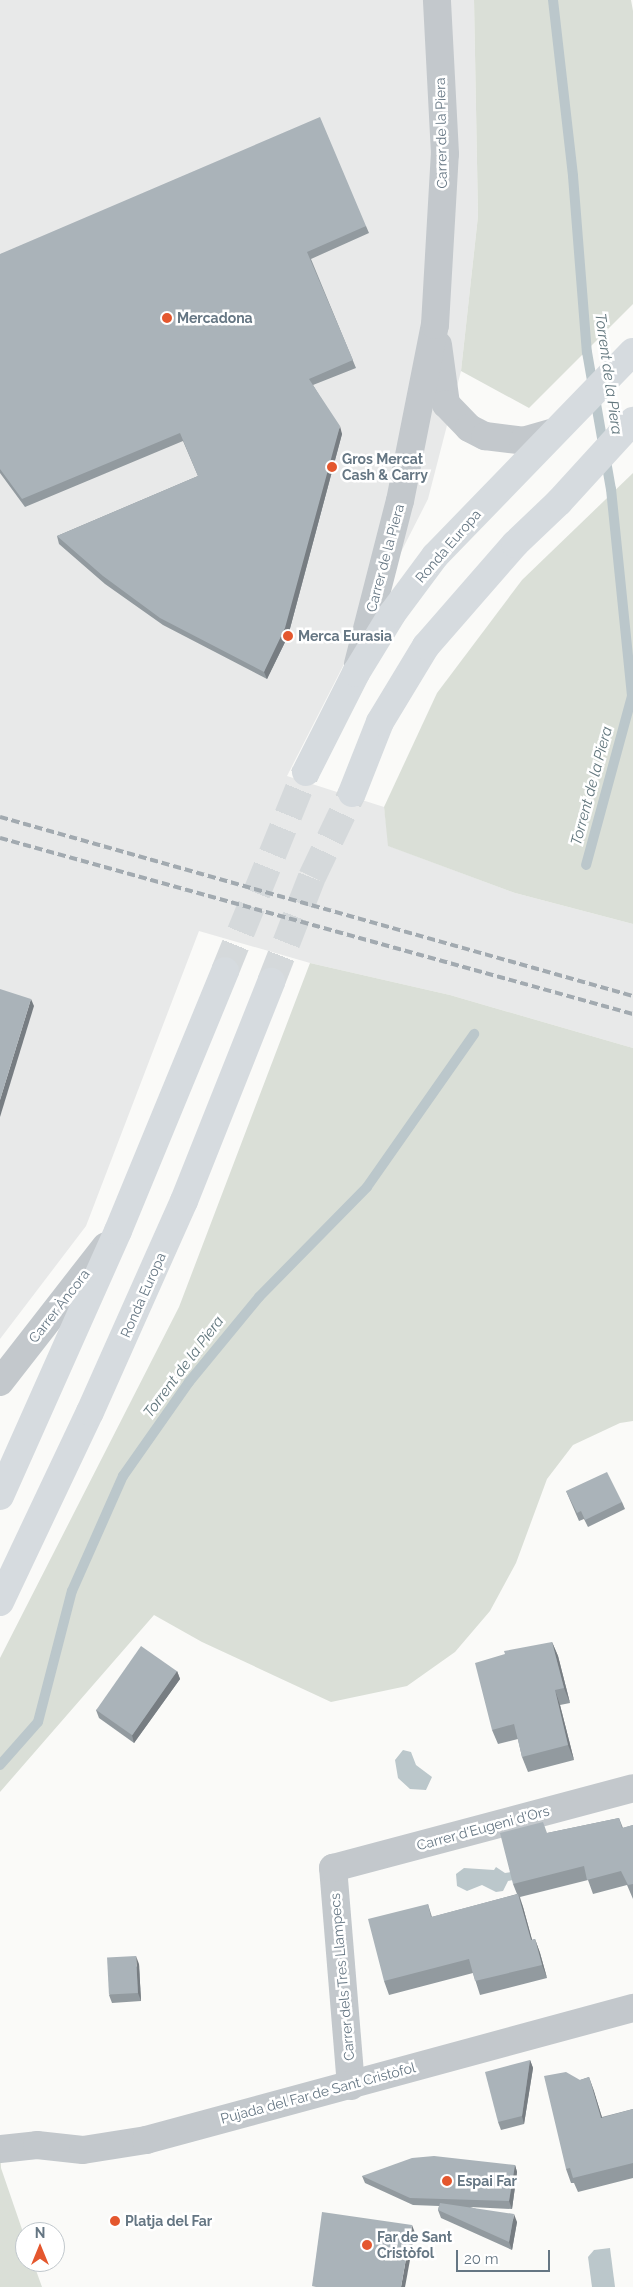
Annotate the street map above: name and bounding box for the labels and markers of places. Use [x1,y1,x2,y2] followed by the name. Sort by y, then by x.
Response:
[177,310,253,326] place label: Mercadona
[161,312,173,324] marker: Mercadona
[342,451,428,484] place label: Gros Mercat Cash & Carry
[326,461,338,473] marker: Gros Mercat Cash & Carry
[298,628,392,644] place label: Merca Eurasia
[282,630,294,642] marker: Merca Eurasia
[457,2173,517,2189] place label: Espai Far
[441,2175,453,2187] marker: Espai Far
[125,2213,213,2229] place label: Platja del Far
[109,2215,121,2227] marker: Platja del Far
[377,2229,452,2262] place label: Far de Sant Cristòfol
[361,2239,373,2251] marker: Far de Sant Cristòfol

